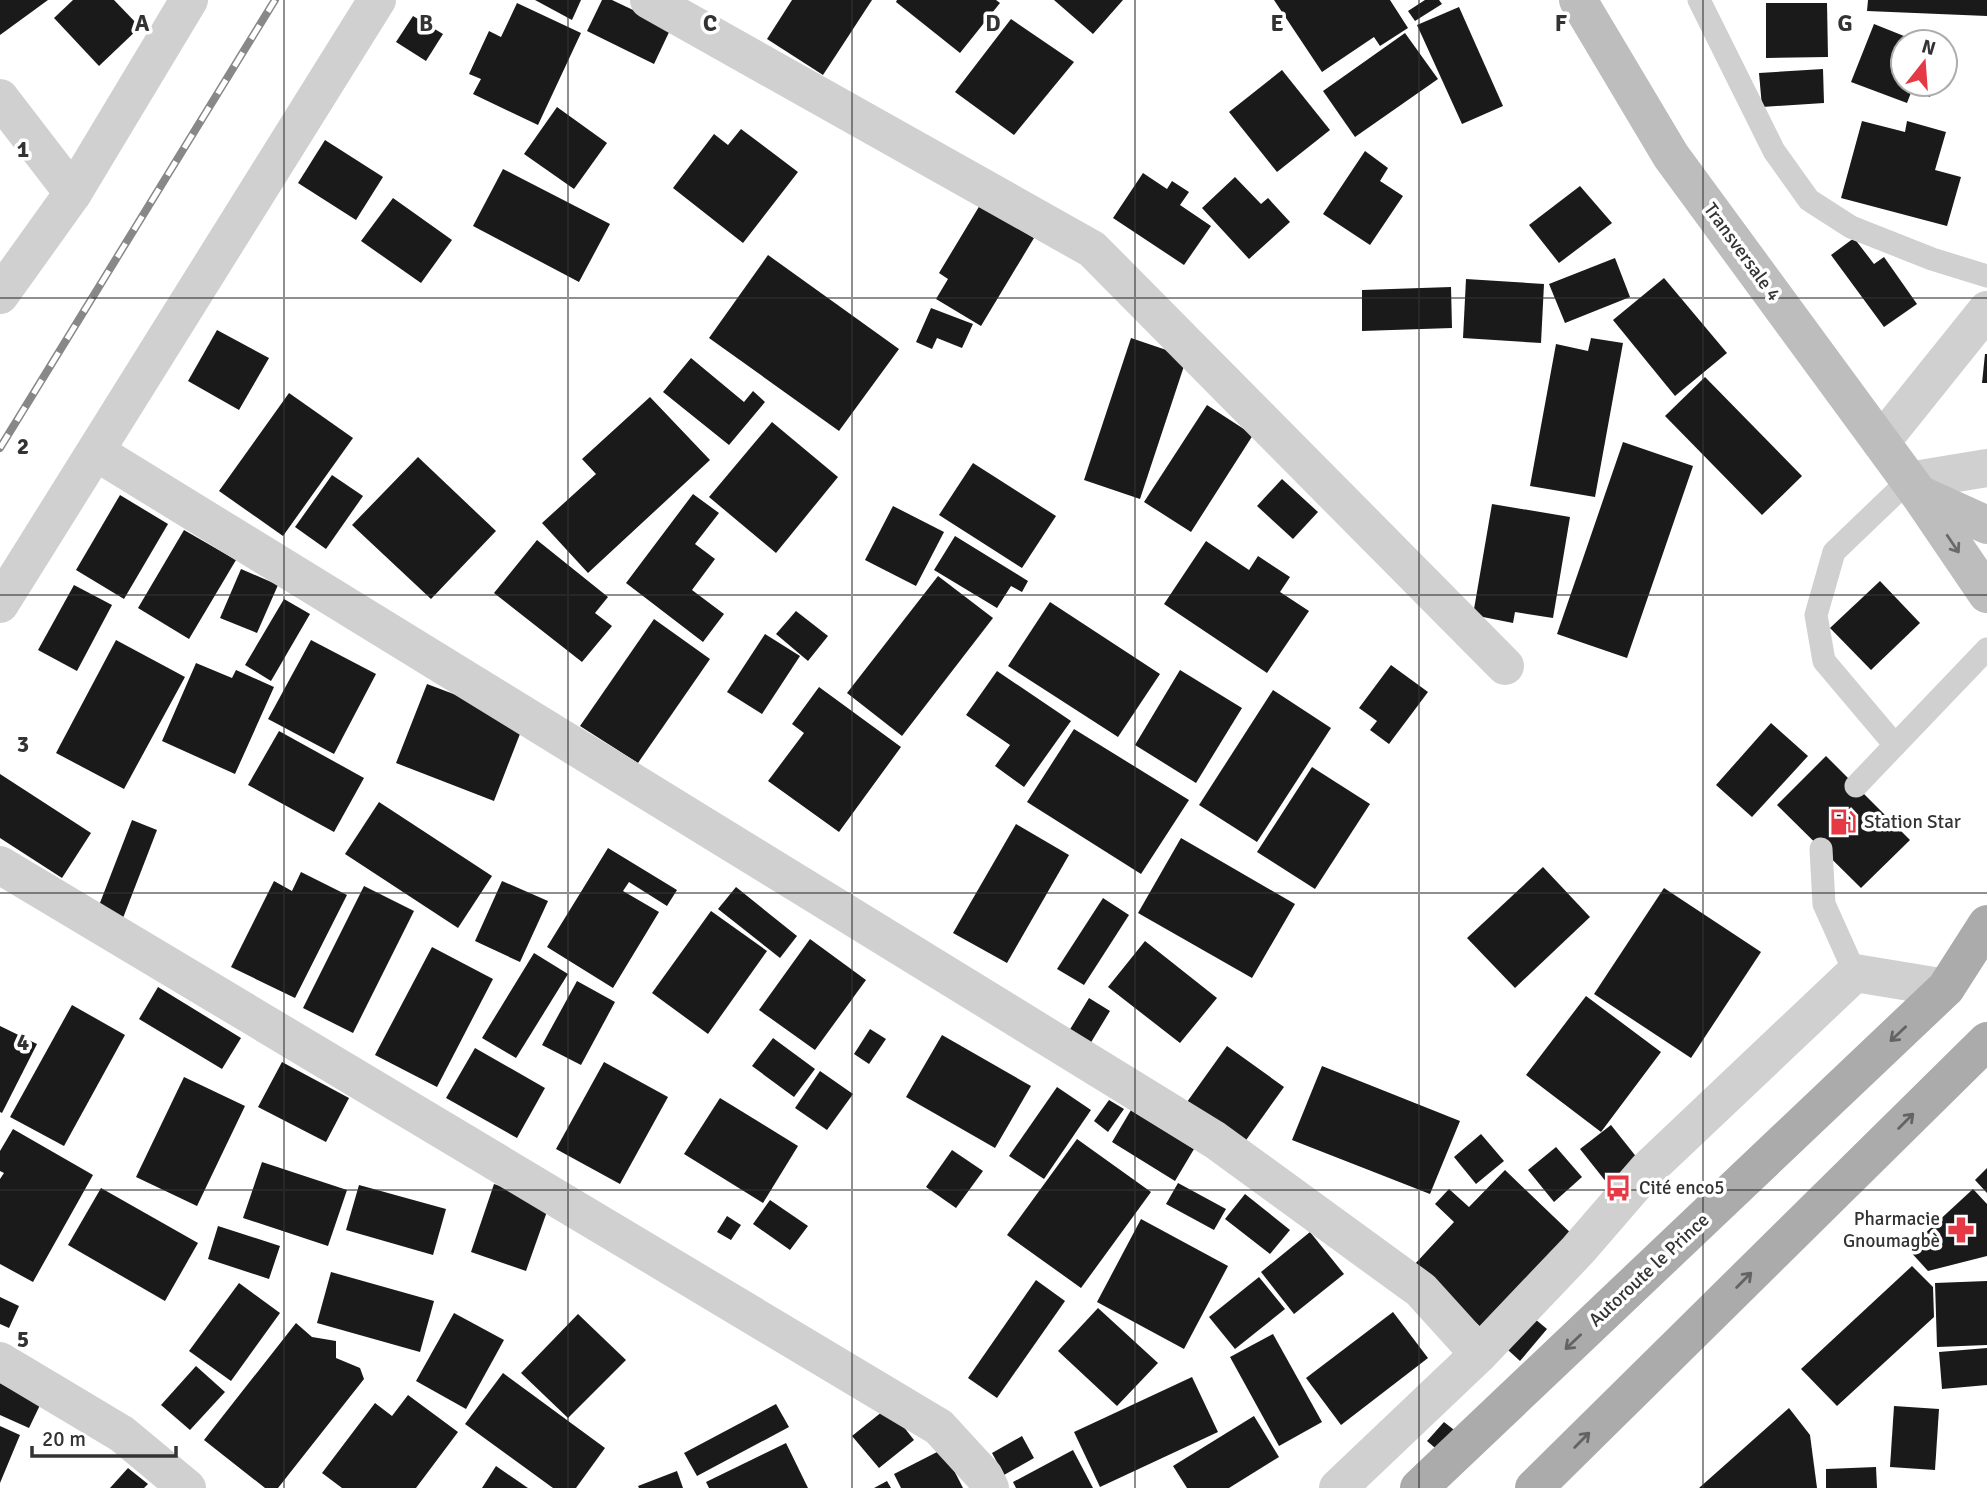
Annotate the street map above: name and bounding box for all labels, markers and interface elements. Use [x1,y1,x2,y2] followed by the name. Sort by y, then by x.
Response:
[135,9,150,38] text: A
[419,9,433,38] text: B
[703,9,717,38] text: C
[985,9,1001,38] text: D
[1270,9,1284,38] text: E
[1555,9,1567,38] text: F
[1837,9,1853,38] text: G
[1889,28,1959,98] north arrow
[1919,34,1939,61] text: N
[17,135,29,164] text: 1
[1698,198,1786,306] street label: Transversale 4
[17,432,29,461] text: 2
[1946,534,1960,553] one-way arrow
[17,730,29,759] text: 3
[1828,807,1858,837] fuel station icon: Station Star
[1864,810,1961,834] place label: Station Star
[1890,1025,1907,1042] one-way arrow
[17,1028,29,1057] text: 4
[1898,1112,1915,1129] one-way arrow
[1603,1173,1633,1203] bus stop icon: Cité enco5
[1639,1176,1725,1200] place label: Cité enco5
[1843,1207,1940,1253] place label: Pharmacie Gnoumagbè
[1584,1208,1714,1332] street label: Autoroute le Prince
[1946,1215,1976,1245] pharmacy icon: Pharmacie Gnoumagbè
[1735,1272,1752,1289] one-way arrow
[17,1325,29,1354] text: 5
[1565,1333,1582,1350] one-way arrow
[32,1414,175,1458] scale bar
[42,1426,86,1452] text: 20 m
[1573,1432,1590,1449] one-way arrow

